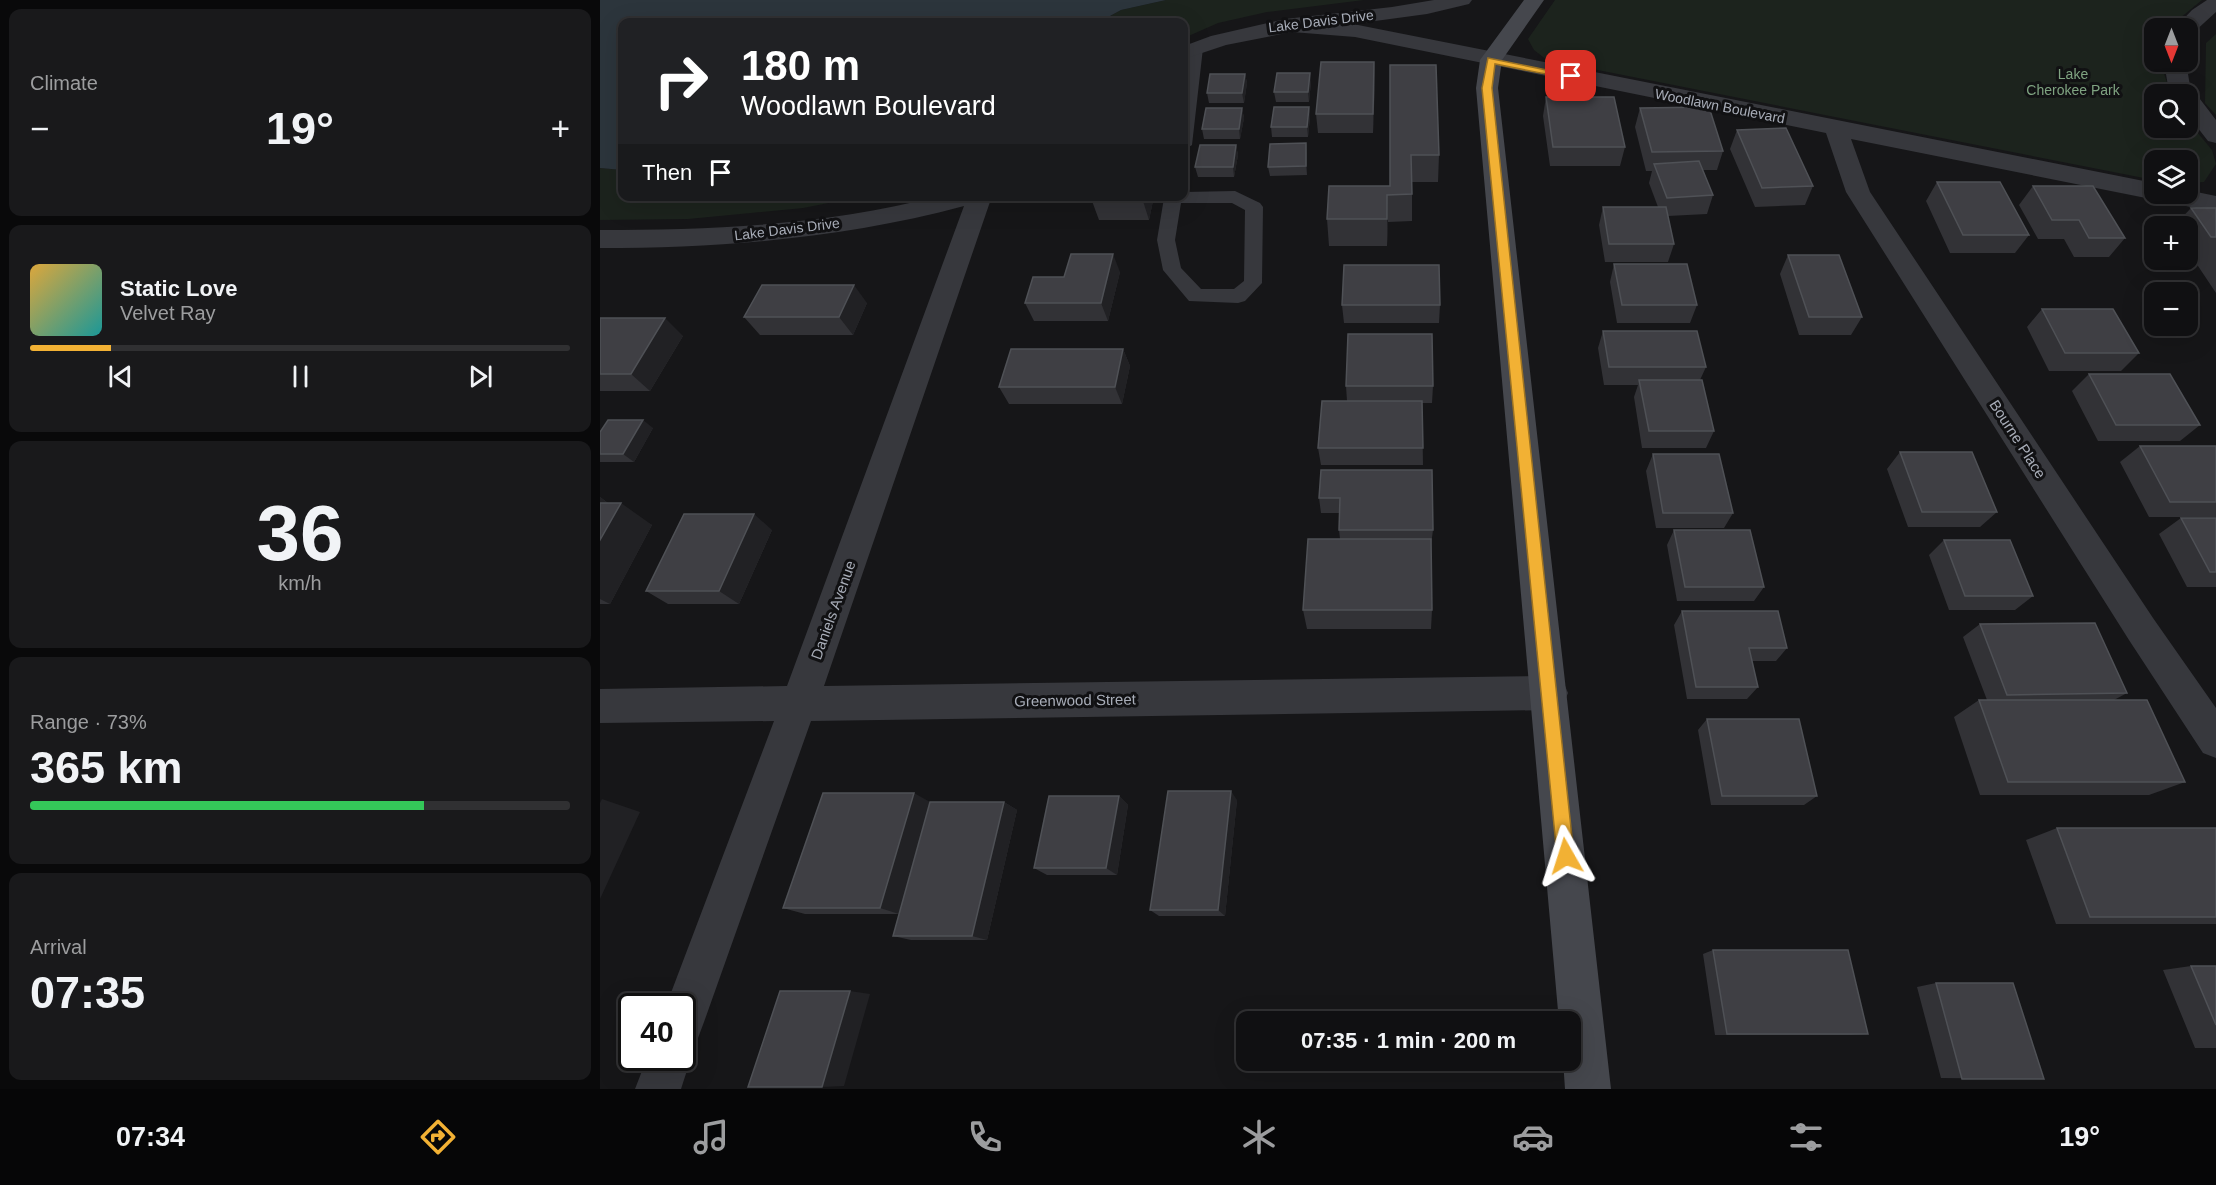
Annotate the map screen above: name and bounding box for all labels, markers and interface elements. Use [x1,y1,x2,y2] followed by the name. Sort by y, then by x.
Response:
[1268,7,1375,35] street label: Lake Davis Drive
[2144,18,2198,72] north arrow
[2144,18,2198,336] map controls
[642,42,720,120] icon: right
[741,42,860,89] text: 180 m
[1545,50,1596,101] pin
[1554,59,1587,92] icon: arrive
[2026,66,2121,98] park label: Lake Cherokee Park
[30,72,98,94] text: Climate
[2144,84,2198,138] button: search
[1654,86,1786,126] street label: Woodlawn Boulevard
[741,91,996,121] text: Woodlawn Boulevard
[266,103,334,154] text: 19°
[30,110,49,147] text: −
[551,110,570,147] text: +
[2144,150,2198,204] button: layers
[704,156,737,189] icon: arrive
[642,160,692,185] text: Then
[734,215,841,243] street label: Lake Davis Drive
[2144,216,2198,270] button: +
[120,276,237,301] text: Static Love
[2144,282,2198,336] button: −
[120,302,216,324] text: Velvet Ray
[104,360,137,393] icon: previous
[284,360,317,393] icon: pause
[464,360,497,393] icon: next
[1986,397,2050,481] street label: Bourne Place
[257,489,343,577] text: 36
[807,558,859,662] street label: Daniels Avenue
[278,572,322,594] text: km/h
[1014,690,1137,710] street label: Greenwood Street
[30,711,147,733] text: Range · 73%
[30,742,183,793] text: 365 km
[1534,824,1598,888] position arrow
[30,936,87,958] text: Arrival
[30,967,145,1018] text: 07:35
[618,993,696,1071] speed limit sign: 40
[1301,1028,1516,1053] text: 07:35 · 1 min · 200 m
[417,1116,459,1158] icon: directions
[690,1116,732,1158] icon: music
[964,1116,1006,1158] icon: phone
[1238,1116,1280,1158] icon: climate
[1512,1116,1554,1158] icon: car
[1785,1116,1827,1158] icon: filters
[116,1122,185,1152] text: 07:34
[2059,1122,2100,1152] text: 19°

